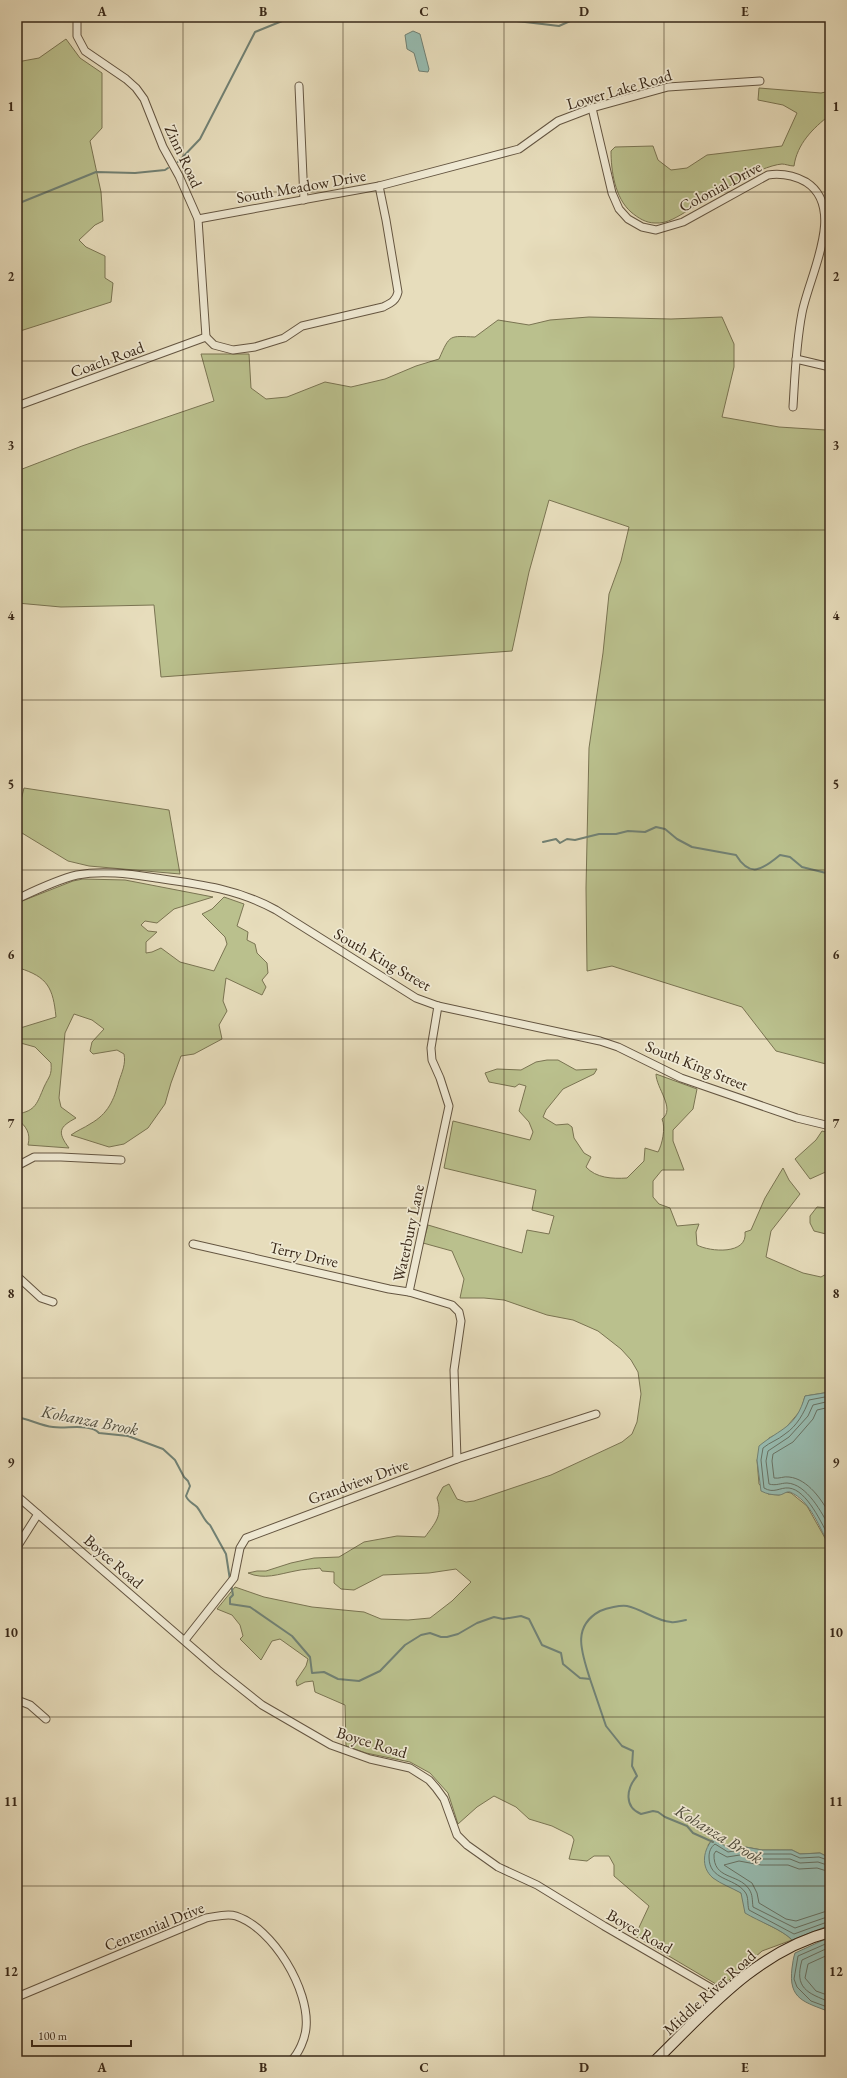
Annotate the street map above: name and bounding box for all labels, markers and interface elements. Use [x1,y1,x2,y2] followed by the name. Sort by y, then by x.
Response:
[96,3,107,20] text: A
[259,3,267,20] text: B
[419,3,429,20] text: C
[579,3,589,20] text: D
[741,3,749,20] text: E
[564,64,675,115] street label: Lower Lake Road
[8,98,15,115] text: 1
[833,98,840,115] text: 1
[160,121,208,192] street label: Zinn Road
[675,156,765,217] street label: Colonial Drive
[235,165,367,208] street label: South Meadow Drive
[8,268,15,285] text: 2
[833,268,840,285] text: 2
[67,336,148,382] street label: Coach Road
[8,437,15,454] text: 3
[833,437,840,454] text: 3
[8,607,15,624] text: 4
[833,607,840,624] text: 4
[8,776,14,793] text: 5
[833,776,839,793] text: 5
[330,923,435,996] street label: South King Street
[8,946,15,963] text: 6
[833,946,840,963] text: 6
[642,1035,751,1096] street label: South King Street
[8,1115,15,1132] text: 7
[833,1115,840,1132] text: 7
[388,1183,429,1284] street label: Waterbury Lane
[267,1236,341,1273] street label: Terry Drive
[8,1285,15,1302] text: 8
[833,1285,840,1302] text: 8
[39,1400,141,1440] water label: Kohanza Brook
[8,1454,15,1471] text: 9
[305,1454,411,1509] street label: Grandview Drive
[833,1454,840,1471] text: 9
[79,1530,149,1594] street label: Boyce Road
[4,1624,18,1641] text: 10
[829,1624,843,1641] text: 10
[334,1722,411,1763] street label: Boyce Road
[4,1793,18,1810] text: 11
[829,1793,843,1810] text: 11
[670,1799,767,1869] water label: Kohanza Brook
[101,1897,207,1956] street label: Centennial Drive
[603,1904,677,1959] street label: Boyce Road
[658,1944,761,2040] street label: Middle River Road
[4,1963,18,1980] text: 12
[829,1963,843,1980] text: 12
[32,2022,131,2048] scale bar
[38,2028,68,2044] text: 100 m
[96,2059,107,2076] text: A
[259,2059,267,2076] text: B
[419,2059,429,2076] text: C
[579,2059,589,2076] text: D
[741,2059,749,2076] text: E

